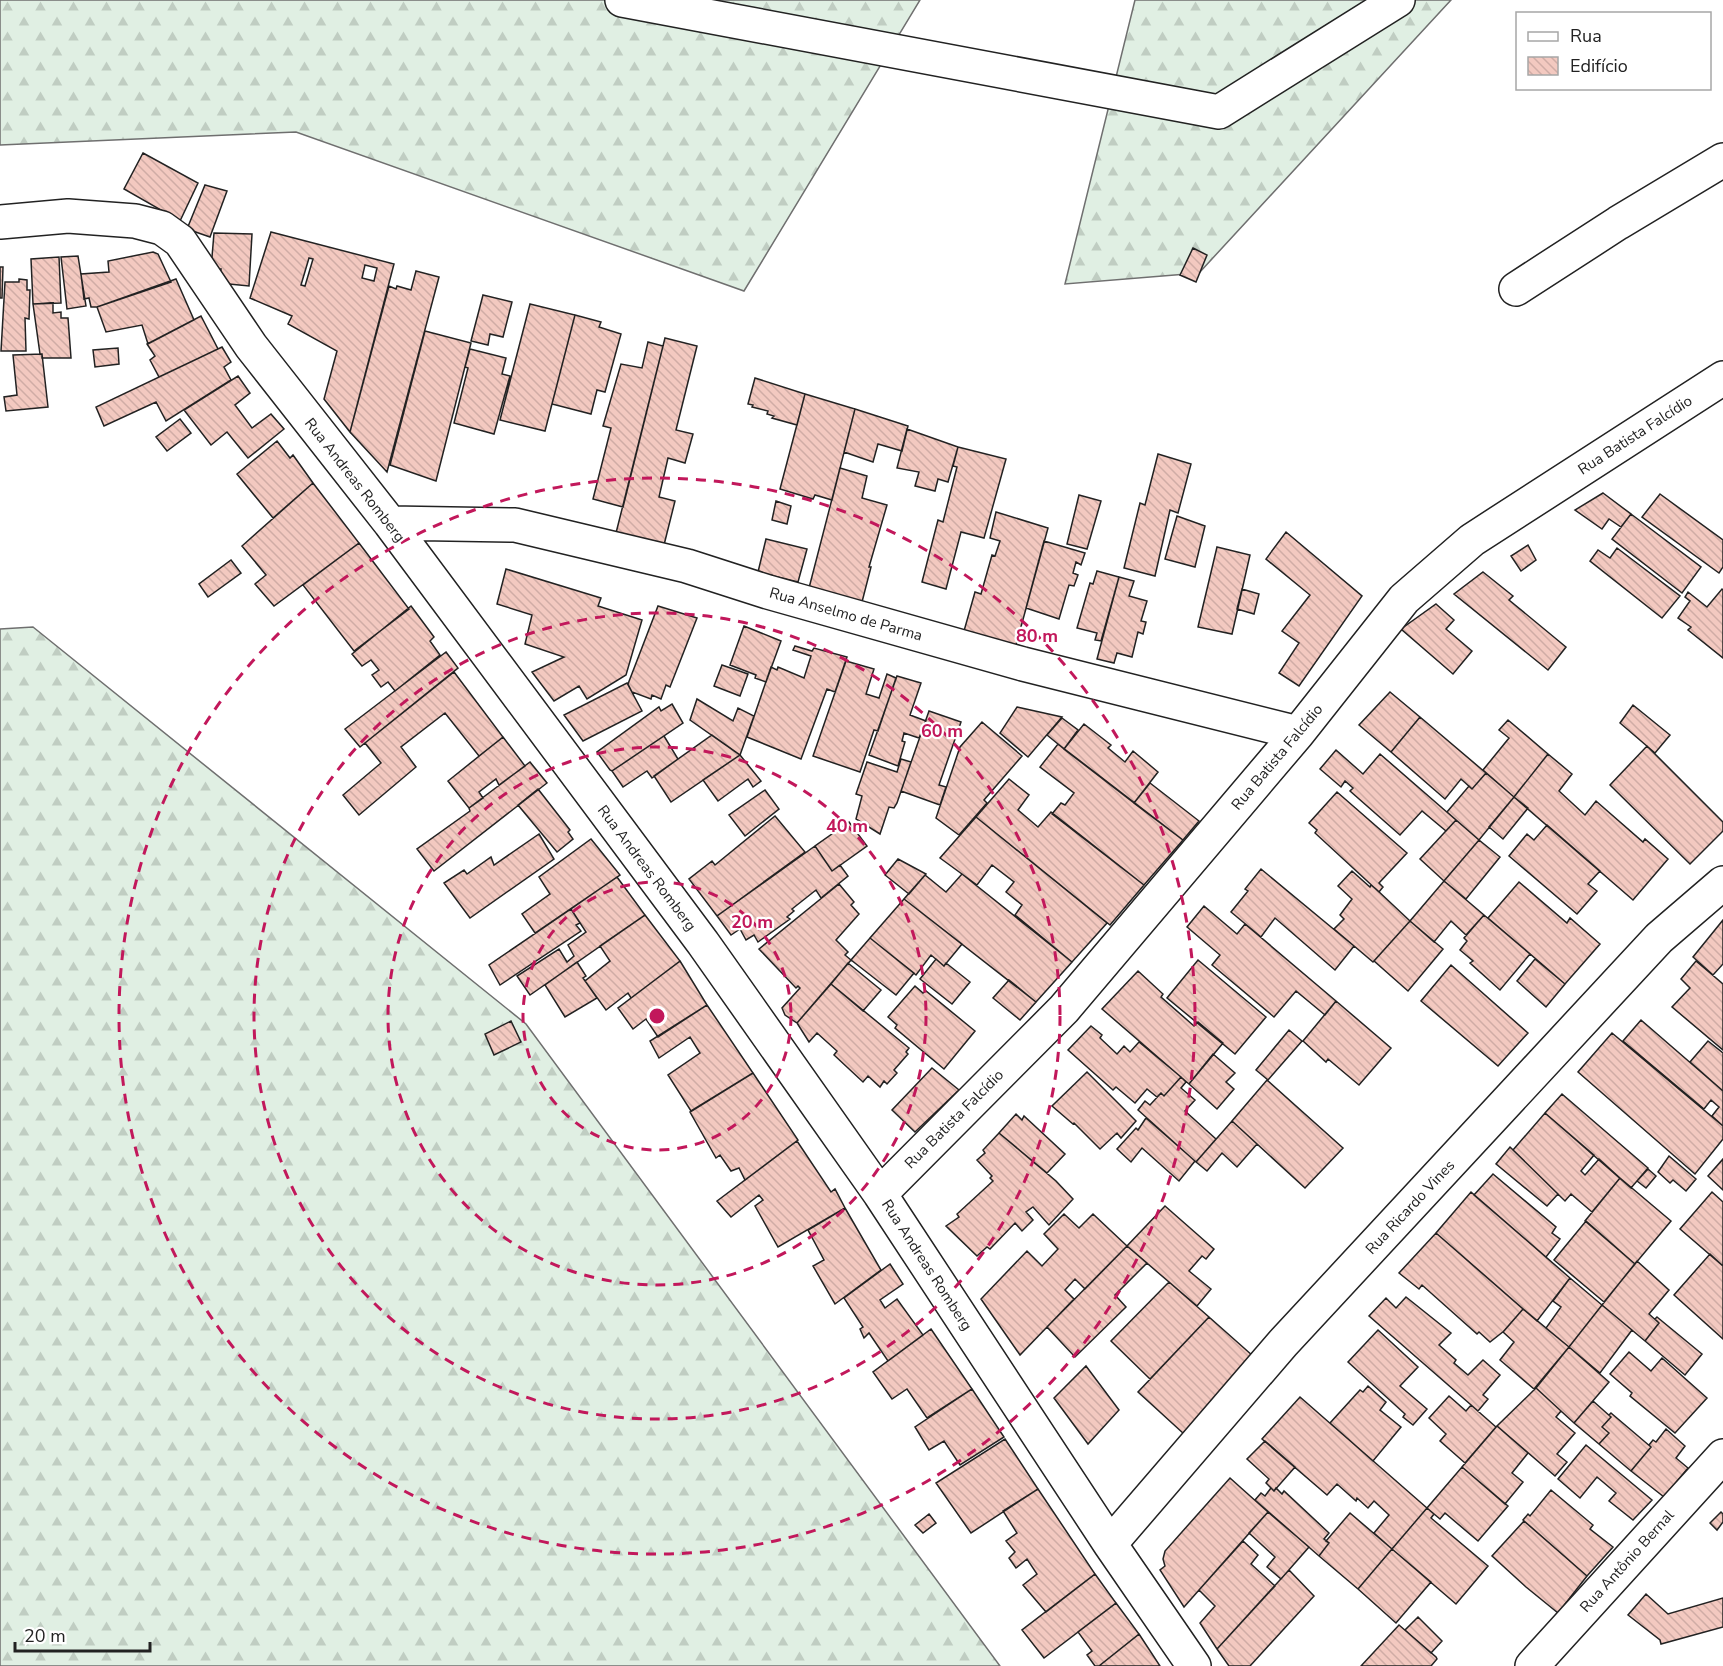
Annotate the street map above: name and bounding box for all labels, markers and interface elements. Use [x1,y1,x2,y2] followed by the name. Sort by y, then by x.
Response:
[1516,12,1711,90] legend
[1570,24,1602,48] text: Rua
[1570,54,1628,78] text: Edifício
[1574,391,1696,479] street label: Rua Batista Falcídio
[300,414,410,546] street label: Rua Andreas Romberg
[767,583,925,645] street label: Rua Anselmo de Parma
[1016,624,1058,648] text: 80 m
[1227,700,1327,814] street label: Rua Batista Falcídio
[921,719,963,743] text: 60 m
[593,801,701,935] street label: Rua Andreas Romberg
[826,814,868,838] text: 40 m
[731,910,773,934] text: 20 m
[647,1006,667,1026] centre of rings
[900,1065,1008,1173] street label: Rua Batista Falcídio
[1361,1155,1459,1259] street label: Rua Ricardo Vines
[877,1196,977,1334] street label: Rua Andreas Romberg
[1575,1505,1679,1617] street label: Rua Antônio Bernal
[15,1615,150,1653] scale bar
[24,1624,66,1648] text: 20 m

